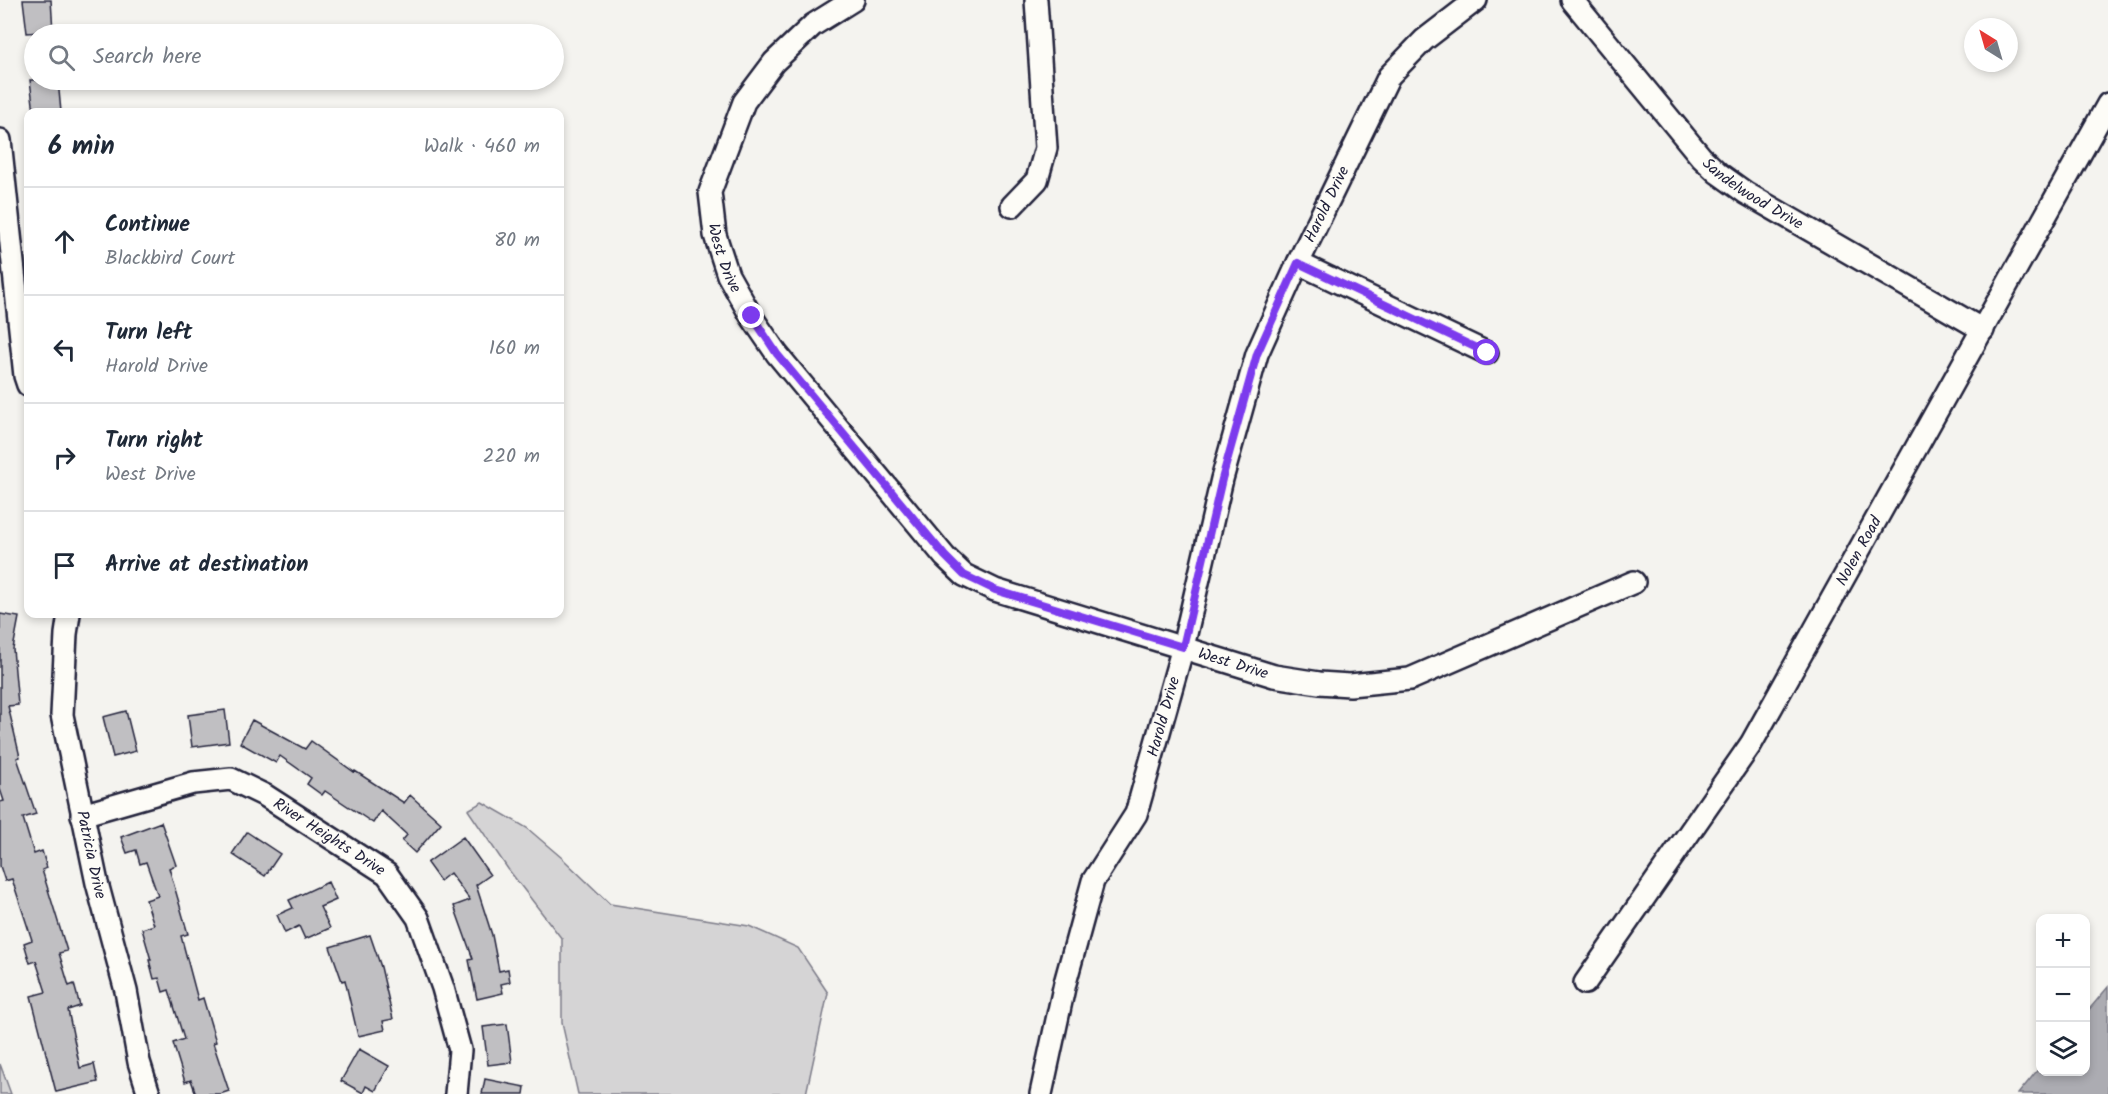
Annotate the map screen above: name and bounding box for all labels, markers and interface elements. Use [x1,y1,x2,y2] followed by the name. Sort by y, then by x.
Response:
[1964,18,2018,72] north arrow
[24,24,564,90] search box
[93,40,201,75] text: Search here
[45,41,78,74] icon: search
[48,126,115,168] text: 6 min
[424,131,540,163] text: Walk · 460 m
[1696,152,1808,236] street label: Sandelwood Drive
[1297,162,1356,247] street label: Harold Drive
[105,208,190,243] text: Continue
[701,222,748,298] street label: West Drive
[48,225,81,258] icon: ahead
[494,225,540,257] text: 80 m
[105,243,235,275] text: Blackbird Court
[738,302,764,328] route end
[105,316,192,351] text: Turn left
[48,333,81,366] icon: left
[489,333,540,365] text: 160 m
[1473,339,1499,365] route start
[105,351,208,383] text: Harold Drive
[105,424,203,459] text: Turn right
[48,441,81,474] icon: right
[483,441,540,473] text: 220 m
[105,459,196,491] text: West Drive
[1829,511,1889,590] street label: Nolen Road
[105,548,308,583] text: Arrive at destination
[48,549,81,582] icon: arrive
[1195,641,1272,686] street label: West Drive
[1140,674,1187,760] street label: Harold Drive
[268,791,391,882] street label: River Heights Drive
[70,808,113,902] street label: Patricia Drive
[2036,914,2090,1076] map controls
[2036,914,2090,968] button: +
[2036,968,2090,1022] button: −
[2036,1022,2090,1076] button: layers

